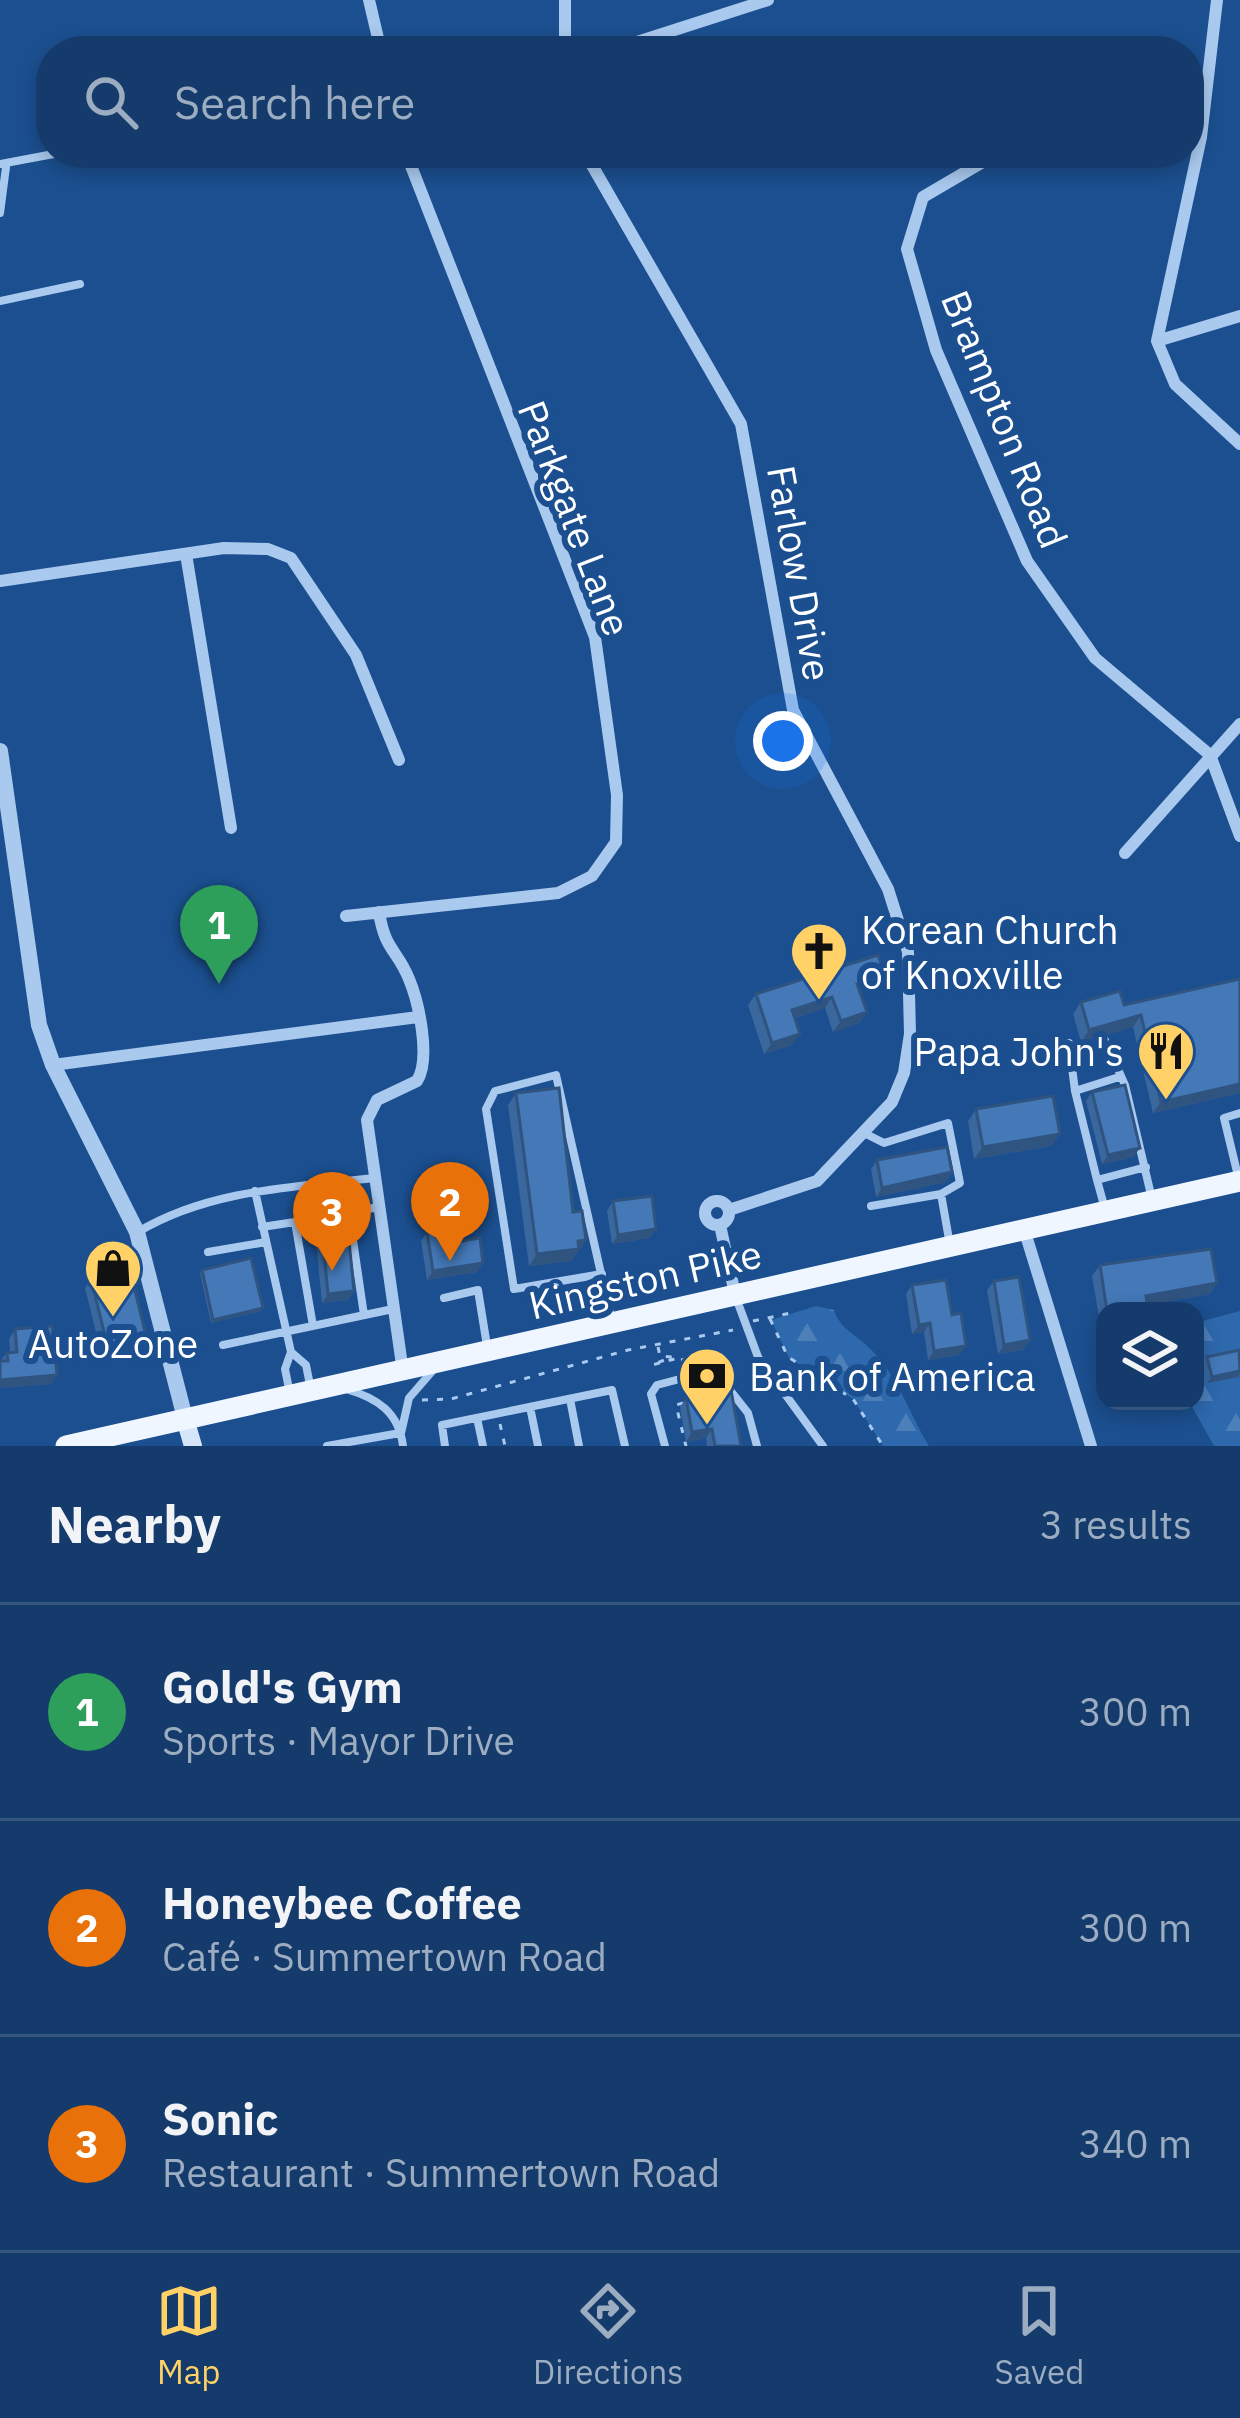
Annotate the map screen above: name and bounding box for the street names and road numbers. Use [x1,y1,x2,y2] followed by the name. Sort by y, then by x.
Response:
[930,283,1080,555] street label: Brampton Road
[507,393,643,643] street label: Parkgate Lane
[756,462,844,684] street label: Farlow Drive
[524,1227,766,1331] street label: Kingston Pike

